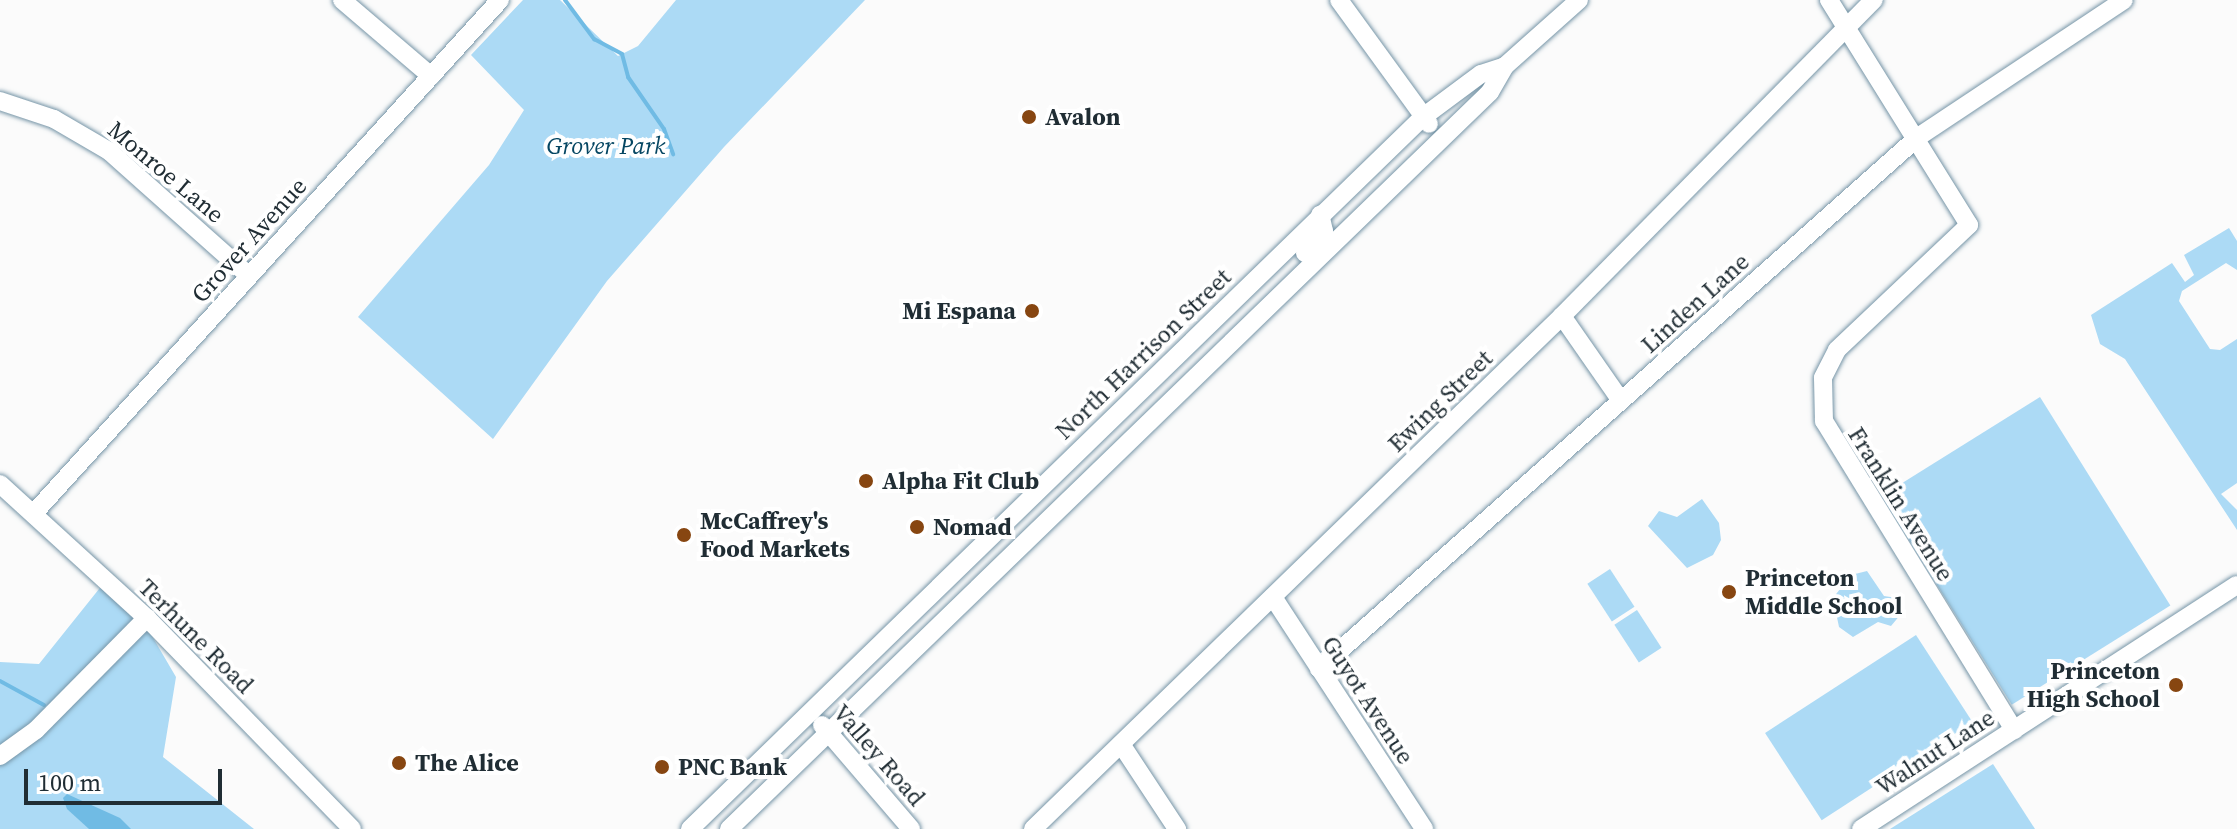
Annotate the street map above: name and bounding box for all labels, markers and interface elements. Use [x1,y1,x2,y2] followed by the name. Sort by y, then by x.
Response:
[1045,103,1121,131] place label: Avalon
[1020,108,1038,126] marker: Avalon
[102,115,230,229] street label: Monroe Lane
[547,132,665,160] park label: Grover Park
[185,172,313,308] street label: Grover Avenue
[1635,247,1755,359] street label: Linden Lane
[1049,263,1237,445] street label: North Harrison Street
[902,297,1016,325] place label: Mi Espana
[1023,302,1041,320] marker: Mi Espana
[1382,344,1498,458] street label: Ewing Street
[1842,422,1960,586] street label: Franklin Avenue
[882,467,1039,495] place label: Alpha Fit Club
[857,472,875,490] marker: Alpha Fit Club
[700,507,850,563] place label: McCaffrey's Food Markets
[933,513,1012,541] place label: Nomad
[908,518,926,536] marker: Nomad
[675,526,693,544] marker: McCaffrey's Food Markets
[1745,564,1902,620] place label: Princeton Middle School
[133,573,259,699] street label: Terhune Road
[1720,583,1738,601] marker: Princeton Middle School
[1316,631,1420,769] street label: Guyot Avenue
[2027,657,2160,713] place label: Princeton High School
[2167,676,2185,694] marker: Princeton High School
[827,698,931,812] street label: Valley Road
[1870,703,2000,801] street label: Walnut Lane
[415,749,519,777] place label: The Alice
[28,753,226,803] scale bar
[678,753,787,781] place label: PNC Bank
[390,754,408,772] marker: The Alice
[653,758,671,776] marker: PNC Bank
[38,766,101,799] text: 100 m

